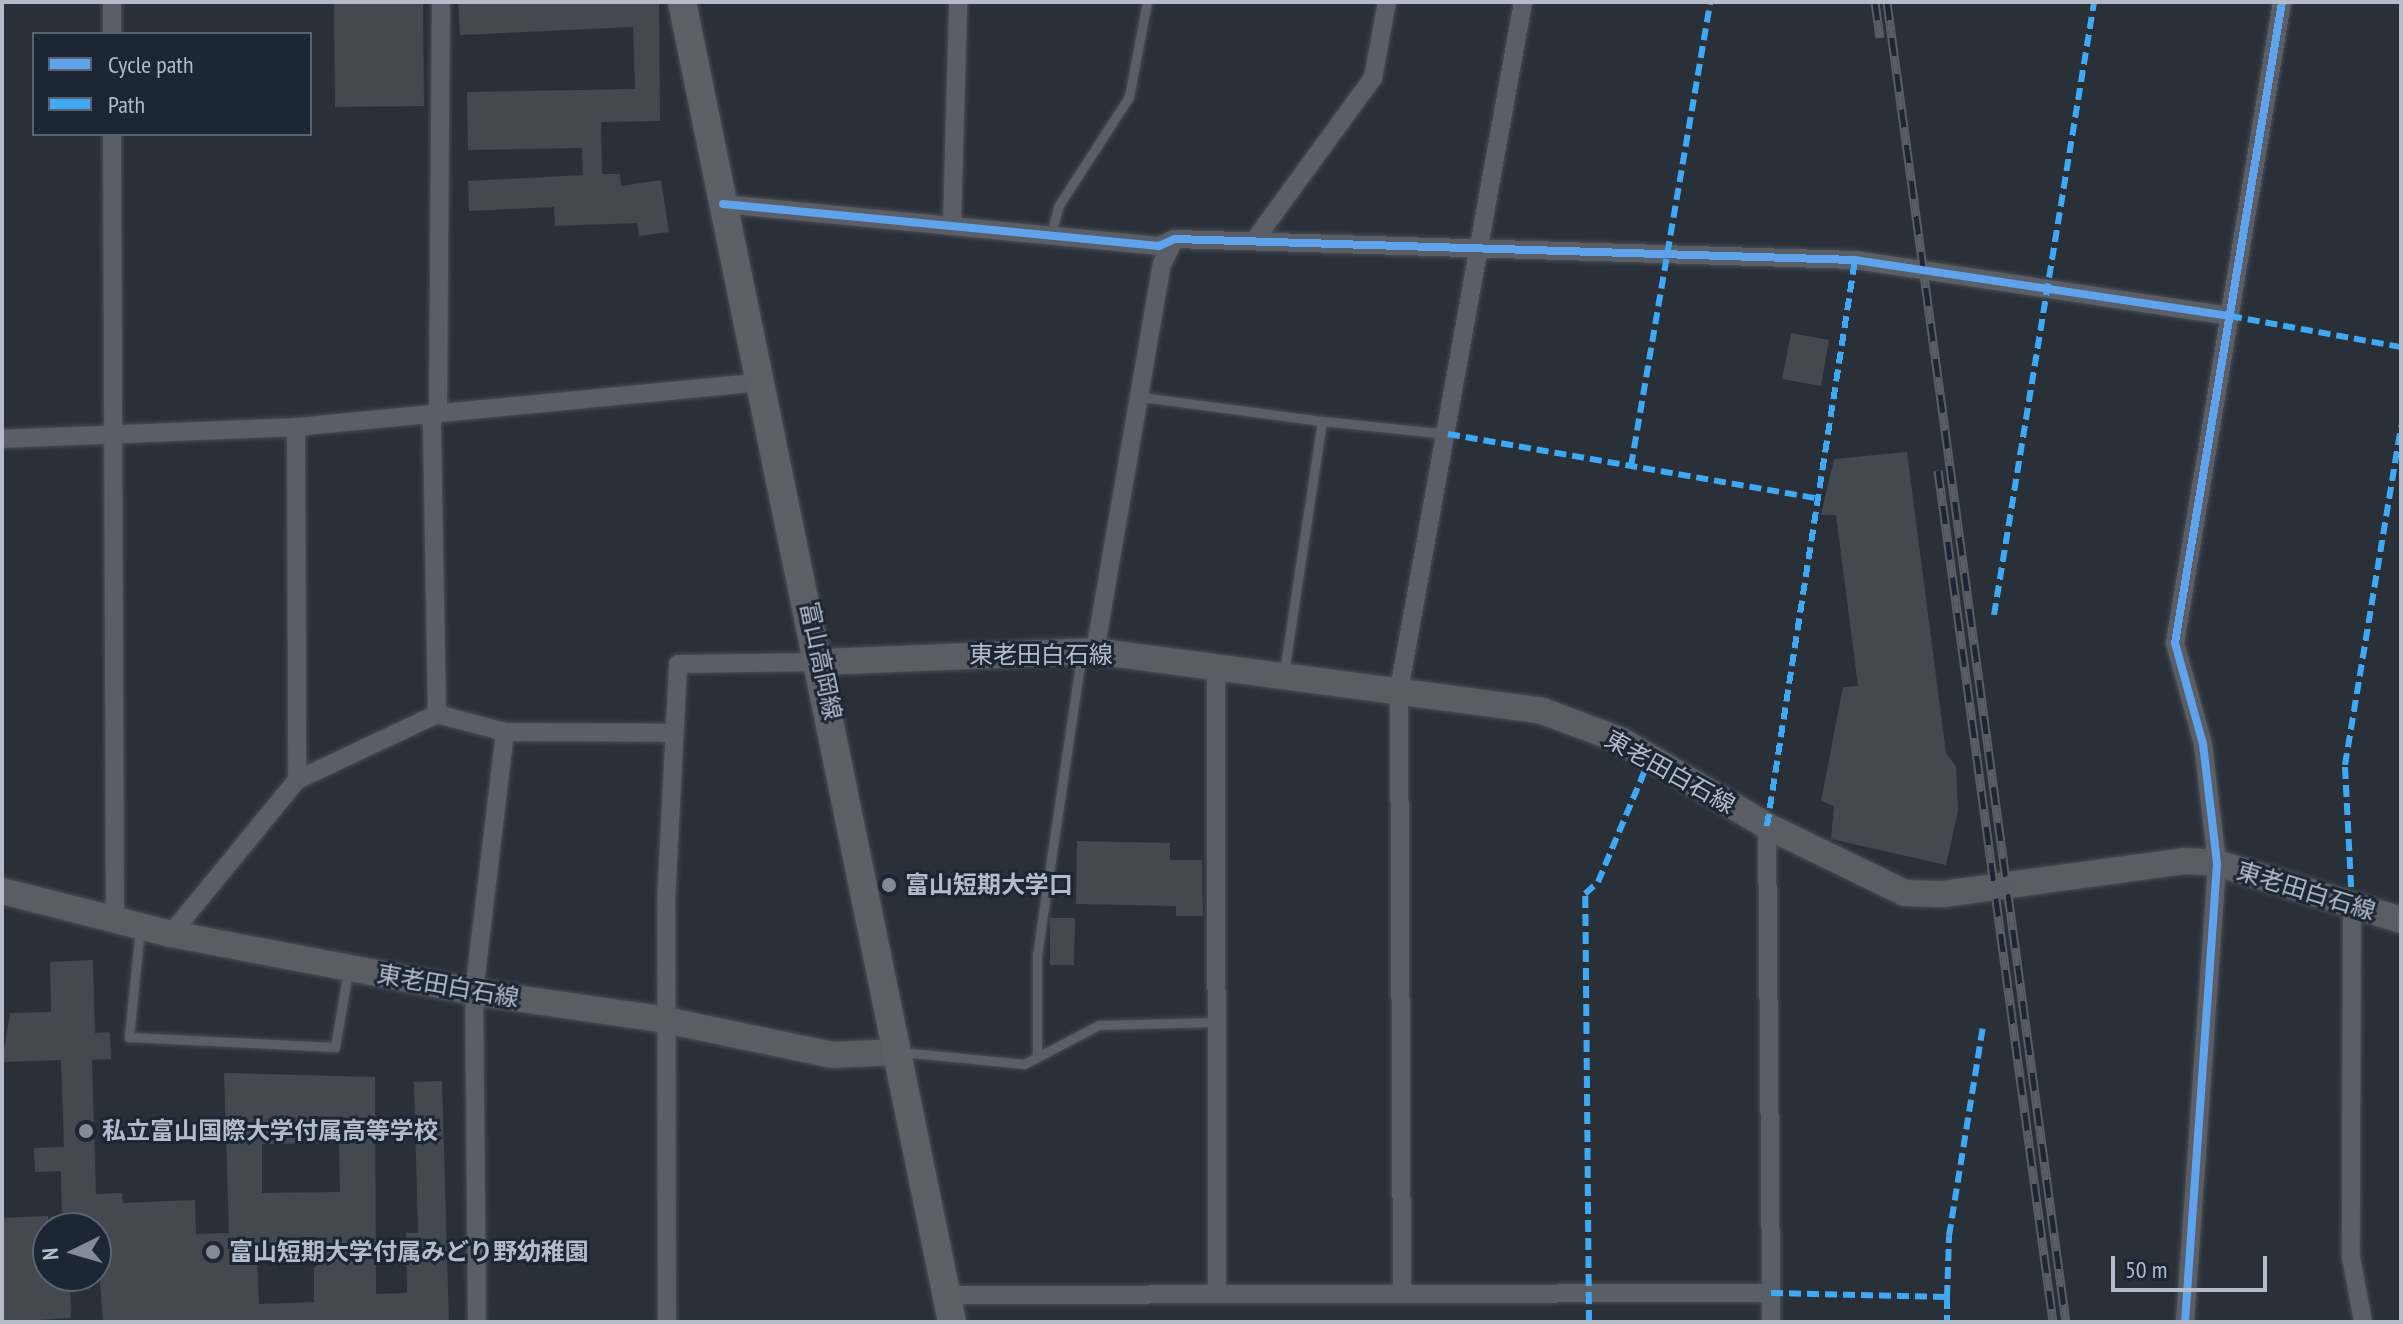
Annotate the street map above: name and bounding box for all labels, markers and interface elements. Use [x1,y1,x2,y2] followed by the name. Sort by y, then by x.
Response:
[32,32,312,136] legend
[108,49,194,80] text: Cycle path
[108,89,145,120] text: Path
[794,599,848,723] street label: 富山高岡線
[969,641,1113,669] street label: 東老田白石線
[1600,724,1740,820] street label: 東老田白石線
[2233,856,2379,926] street label: 東老田白石線
[905,871,1073,899] place label: 富山短期大学口
[880,876,898,894] marker: 富山短期大学口
[375,959,521,1013] street label: 東老田白石線
[102,1117,438,1145] place label: 私立富山国際大学付属高等学校
[77,1122,95,1140] marker: 私立富山国際大学付属高等学校
[32,1212,112,1292] north arrow
[229,1238,589,1266] place label: 富山短期大学付属みどり野幼稚園
[2115,1240,2271,1290] scale bar
[204,1243,222,1261] marker: 富山短期大学付属みどり野幼稚園
[36,1247,65,1261] text: N
[2125,1254,2167,1285] text: 50 m

